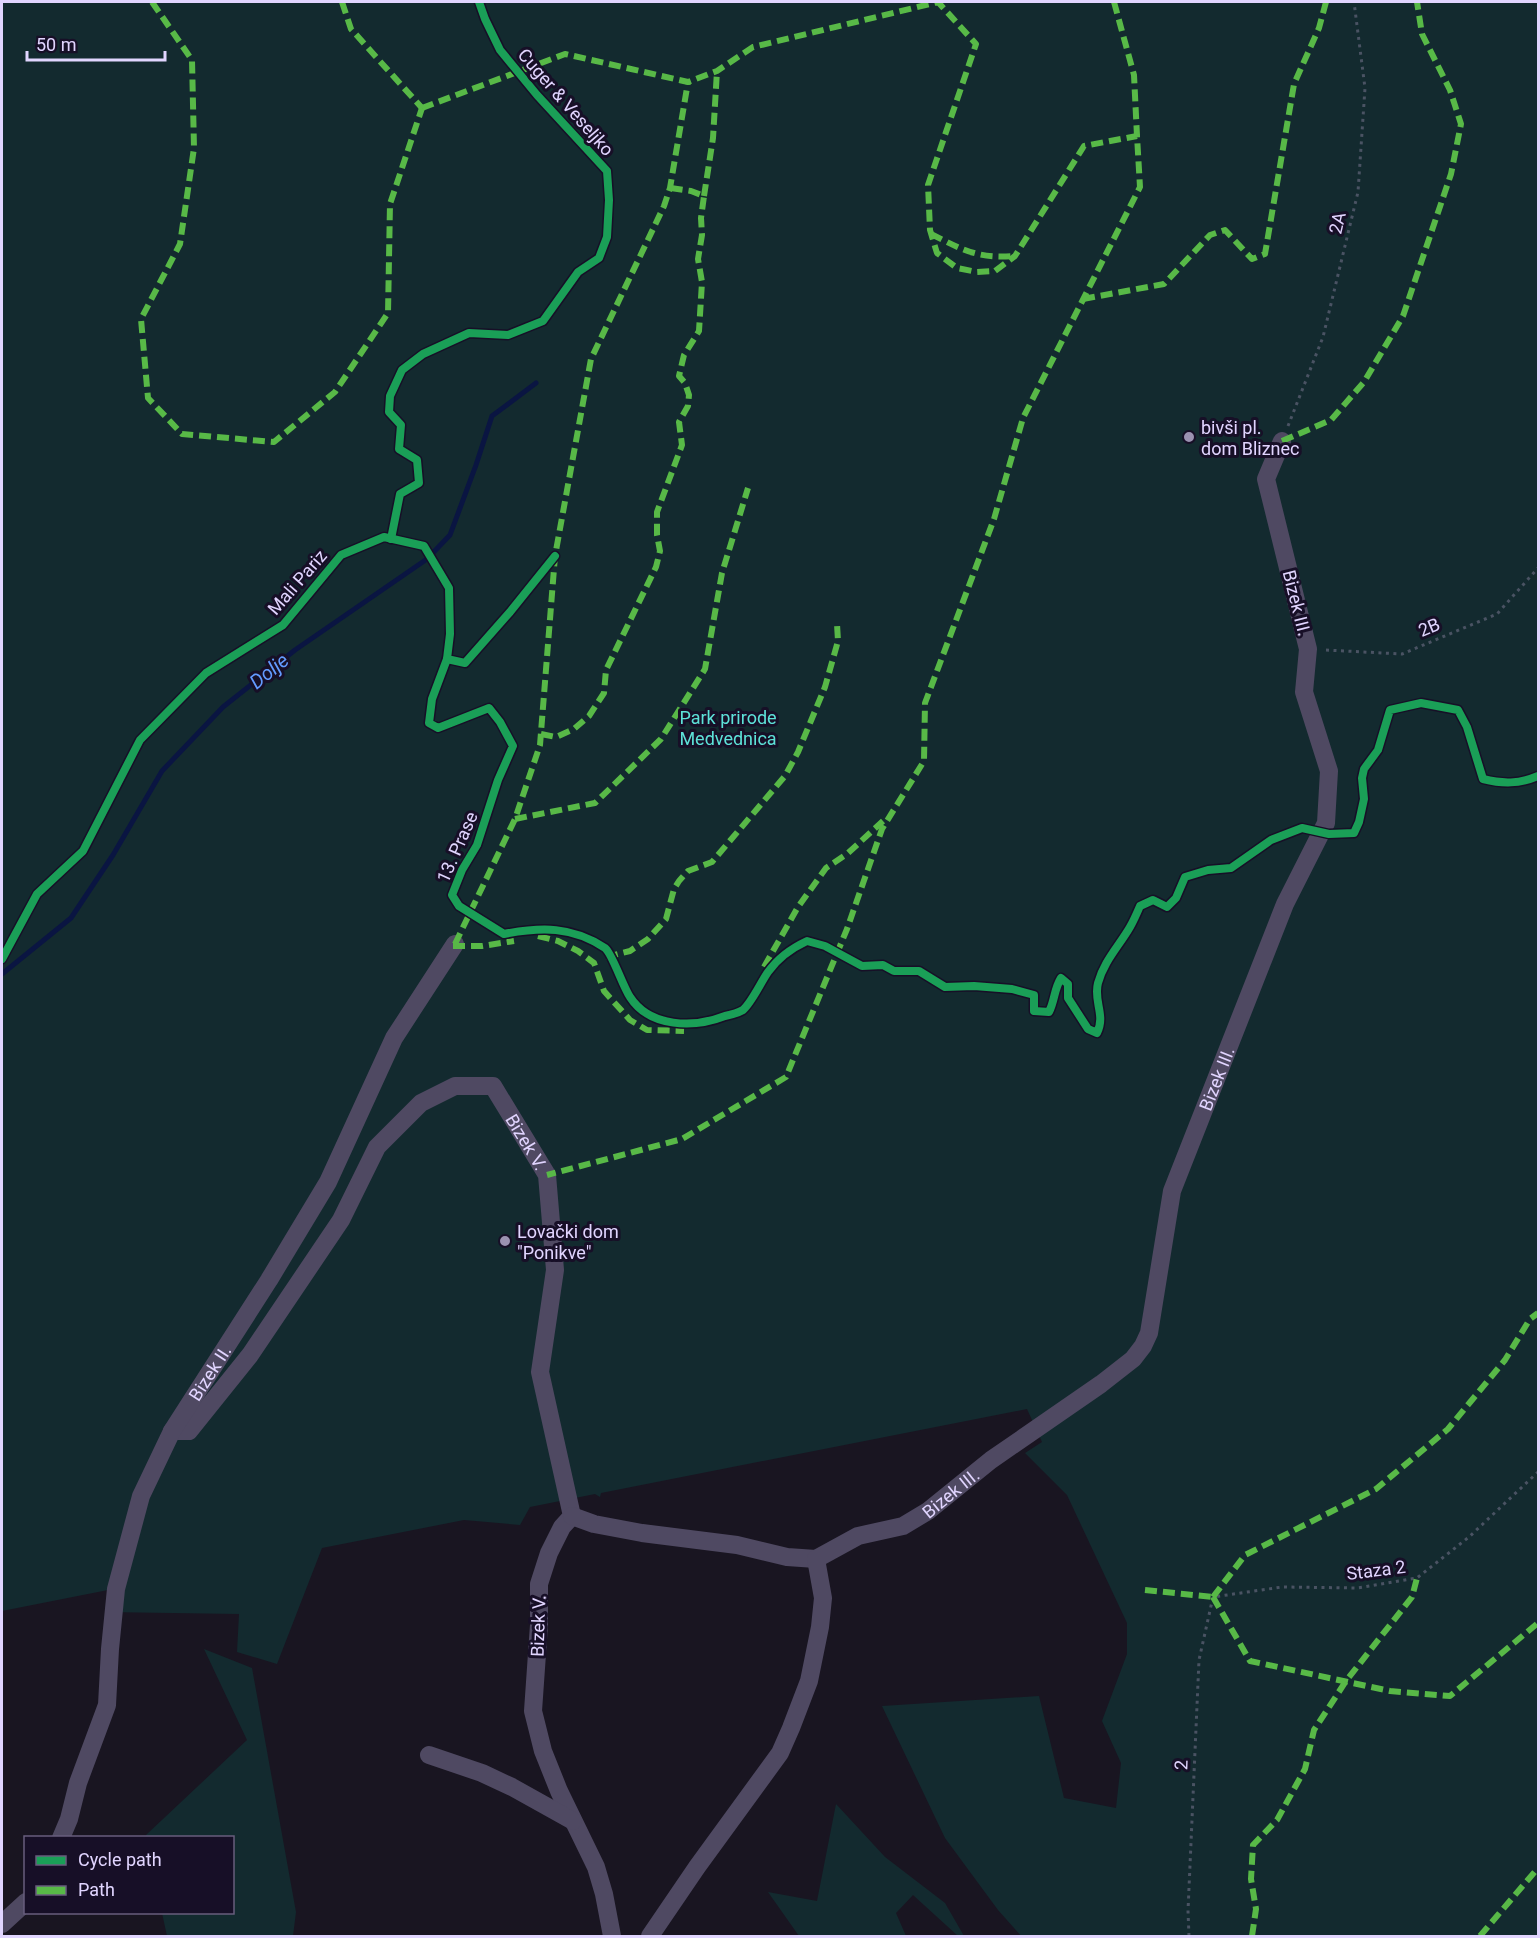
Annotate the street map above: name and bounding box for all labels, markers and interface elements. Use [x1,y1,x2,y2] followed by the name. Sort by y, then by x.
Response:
[27,24,165,62] scale bar
[36,34,76,55] text: 50 m
[514,44,618,160] street label: Cuger & Veseljko
[1324,210,1350,236] street label: 2A
[1201,417,1299,459] place label: bivši pl. dom Bliznec
[1182,430,1196,444] marker: bivši pl. dom Bliznec
[263,545,331,619] street label: Mali Pariz
[1279,568,1315,638] street label: Bizek III.
[1415,613,1443,641] street label: 2B
[245,648,293,694] water label: Dolje
[679,707,777,749] park label: Park prirode Medvednica
[432,808,482,886] street label: 13. Prase
[1194,1043,1238,1114] street label: Bizek III.
[502,1110,552,1174] street label: Bizek V.
[517,1221,619,1263] place label: Lovački dom "Ponikve"
[498,1234,512,1248] marker: Lovački dom "Ponikve"
[184,1341,235,1404] street label: Bizek II.
[918,1464,983,1522] street label: Bizek III.
[1345,1556,1407,1584] street label: Staza 2
[526,1595,550,1657] street label: Bizek V.
[1170,1760,1192,1770] street label: 2
[24,1836,234,1914] legend
[78,1849,162,1870] text: Cycle path
[78,1879,115,1900] text: Path

